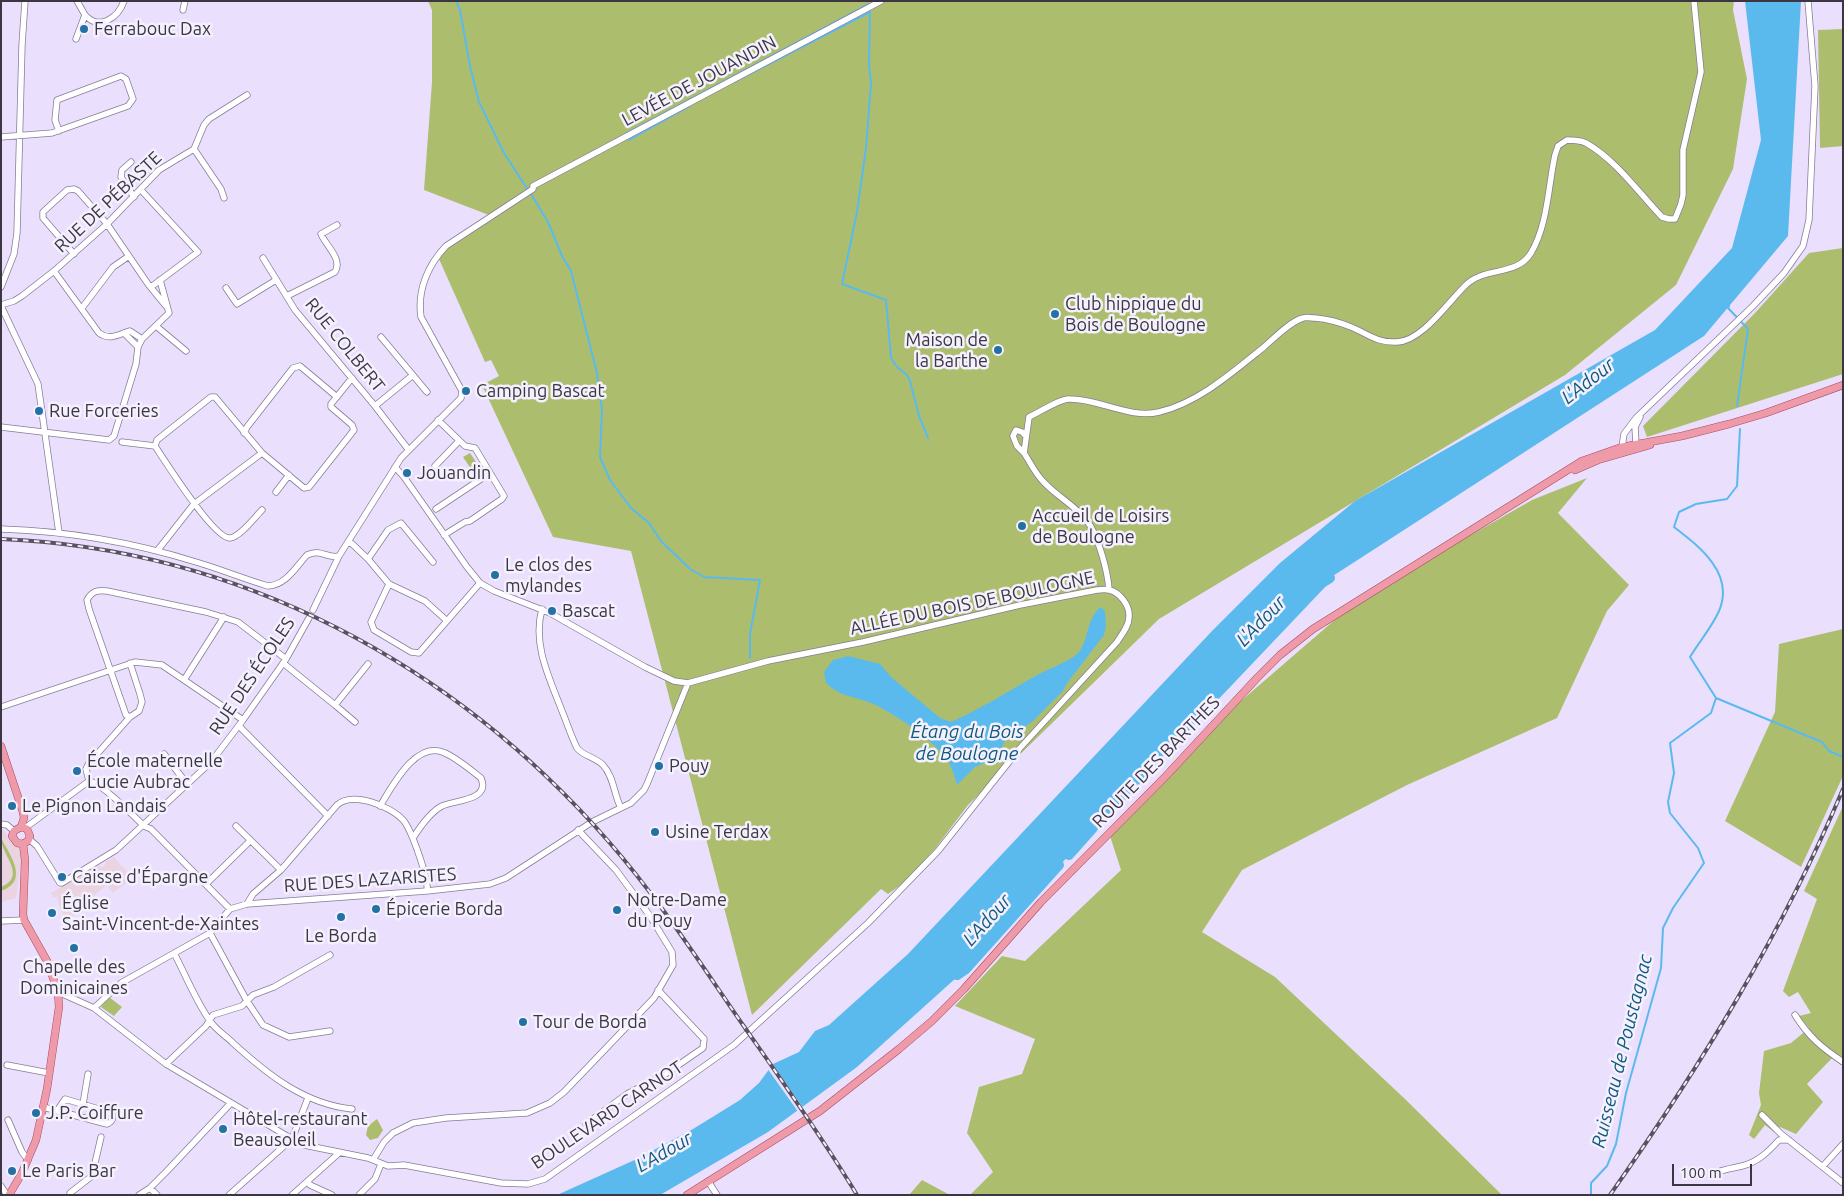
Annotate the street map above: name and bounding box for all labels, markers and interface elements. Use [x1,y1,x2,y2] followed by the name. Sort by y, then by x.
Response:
[94,18,211,40] place label: Ferrabouc Dax
[78,23,90,35] marker: Ferrabouc Dax
[618,31,780,131] street label: LEVÉE DE JOUANDIN
[50,147,166,257] street label: RUE DE PÉBASTE
[1065,293,1206,336] place label: Club hippique du Bois de Boulogne
[301,294,389,396] street label: RUE COLBERT
[1049,308,1061,320] marker: Club hippique du Bois de Boulogne
[906,329,988,372] place label: Maison de la Barthe
[992,344,1004,356] marker: Maison de la Barthe
[1557,353,1619,409] water label: L'Adour
[476,380,605,402] place label: Camping Bascat
[460,385,472,397] marker: Camping Bascat
[49,400,159,422] place label: Rue Forceries
[33,405,45,417] marker: Rue Forceries
[417,462,491,484] place label: Jouandin
[401,467,413,479] marker: Jouandin
[1032,505,1169,548] place label: Accueil de Loisirs de Boulogne
[1016,520,1028,532] marker: Accueil de Loisirs de Boulogne
[505,554,592,596] place label: Le clos des mylandes
[848,567,1096,639] street label: ALLÉE DU BOIS DE BOULOGNE
[489,569,501,581] marker: Le clos des mylandes
[1232,591,1290,651] water label: L'Adour
[562,600,615,622] place label: Bascat
[546,605,558,617] marker: Bascat
[205,613,299,739] street label: RUE DES ÉCOLES
[1088,692,1224,832] street label: ROUTE DES BARTHES
[910,721,1024,765] water label: Étang du Bois de Boulogne
[87,750,223,792] place label: École maternelle Lucie Aubrac
[669,755,709,777] place label: Pouy
[653,760,665,772] marker: Pouy
[71,765,83,777] marker: École maternelle Lucie Aubrac
[22,795,167,817] place label: Le Pignon Landais
[6,800,18,812] marker: Le Pignon Landais
[665,821,769,843] place label: Usine Terdax
[649,826,661,838] marker: Usine Terdax
[283,863,457,897] street label: RUE DES LAZARISTES
[72,866,208,888] place label: Caisse d'Épargne
[56,871,68,883] marker: Caisse d'Épargne
[627,889,727,932] place label: Notre-Dame du Pouy
[958,890,1016,950] water label: L'Adour
[62,892,259,934] place label: Église Saint-Vincent-de-Xaintes
[386,898,503,920] place label: Épicerie Borda
[370,903,382,915] marker: Épicerie Borda
[611,904,623,916] marker: Notre-Dame du Pouy
[46,907,58,919] marker: Église Saint-Vincent-de-Xaintes
[335,911,347,923] marker: Le Borda
[305,925,377,947] place label: Le Borda
[68,942,80,954] marker: Chapelle des Dominicaines
[1587,952,1657,1150] water label: Ruisseau de Poustagnac
[20,956,128,999] place label: Chapelle des Dominicaines
[533,1011,647,1033] place label: Tour de Borda
[517,1016,529,1028] marker: Tour de Borda
[527,1056,687,1174] street label: BOULEVARD CARNOT
[46,1102,144,1124] place label: J.P. Coiffure
[30,1107,42,1119] marker: J.P. Coiffure
[233,1108,367,1150] place label: Hôtel-restaurant Beausoleil
[217,1123,229,1135] marker: Hôtel-restaurant Beausoleil
[632,1127,696,1177] water label: L'Adour
[1674,1154,1754,1186] scale bar
[22,1160,116,1182] place label: Le Paris Bar
[1680,1164,1722,1181] text: 100 m
[6,1165,18,1177] marker: Le Paris Bar

